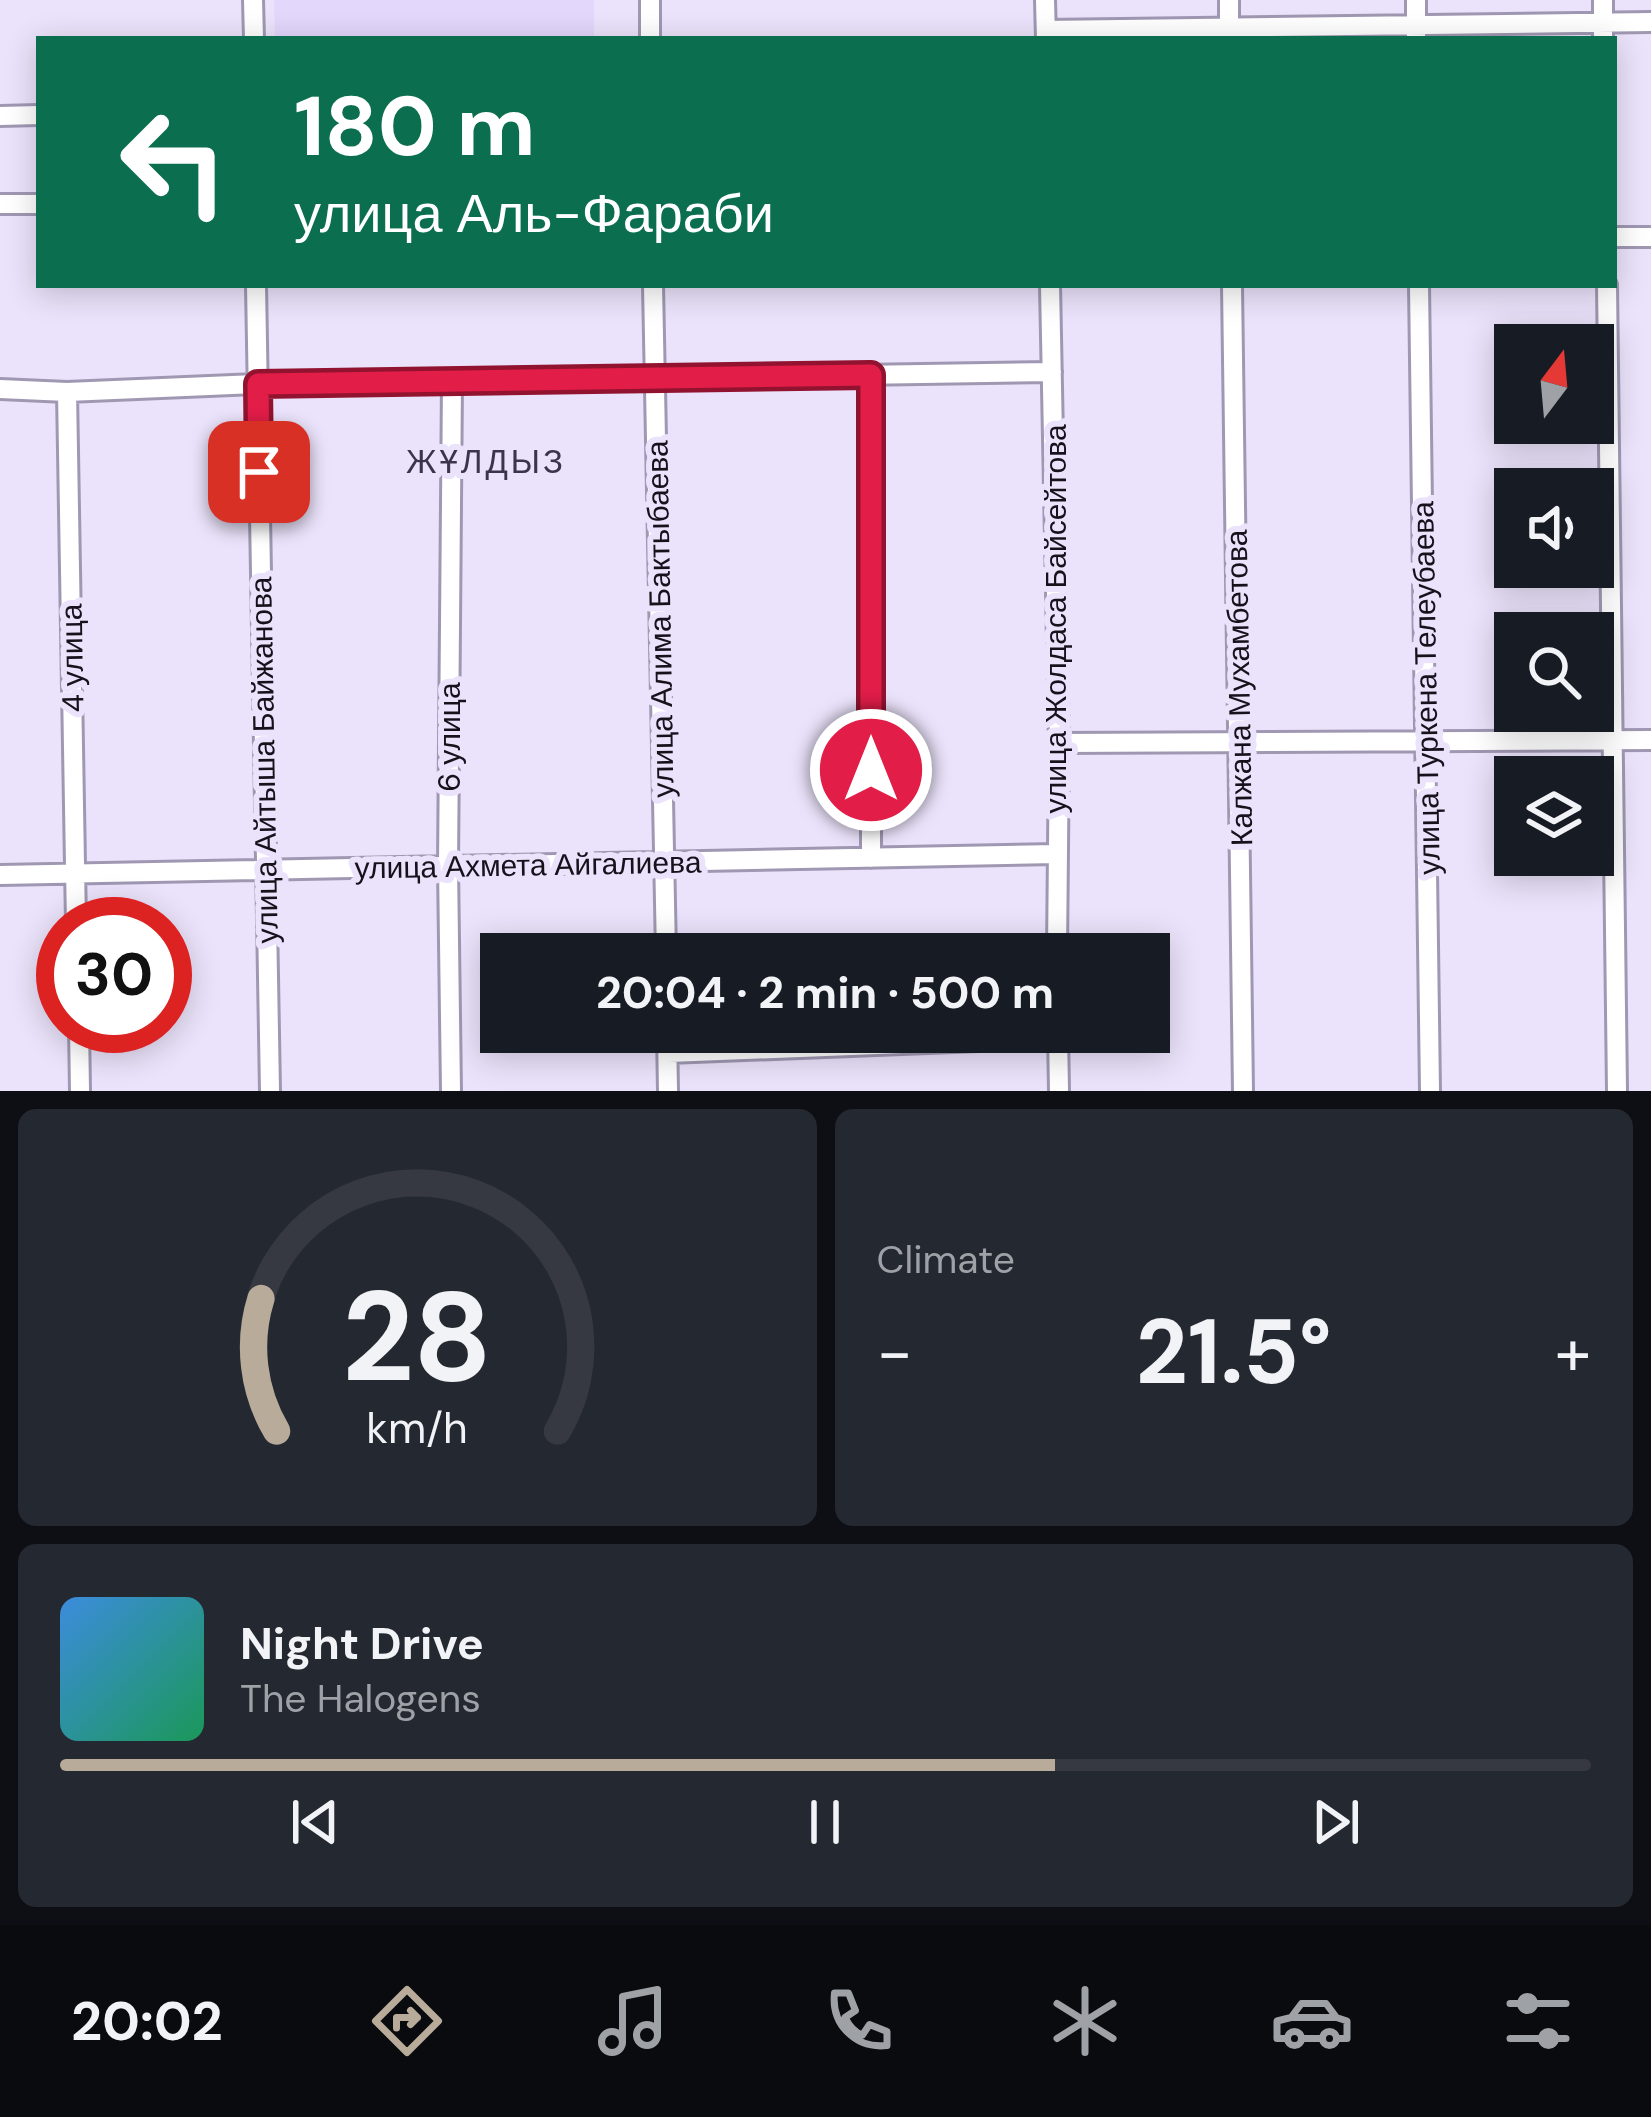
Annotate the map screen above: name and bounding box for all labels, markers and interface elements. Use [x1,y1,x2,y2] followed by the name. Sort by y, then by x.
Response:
[294,72,536,181] text: 180 m
[96,84,252,240] icon: left
[294,178,774,249] text: улица Аль-Фараби
[1494,324,1614,444] north arrow
[1494,324,1614,876] map controls
[208,421,310,523] pin
[1036,424,1075,814] street label: улица Жолдаса Байсейтова
[226,439,292,505] icon: arrive
[406,440,566,483] district label: ЖҰЛДЫЗ
[637,440,683,798] street label: улица Алима Бактыбаева
[1494,468,1614,588] button: sound
[1403,501,1449,875] street label: улица Туркена Телеубаева
[1217,529,1261,847] street label: Калжана Мухамбетова
[241,576,287,944] street label: улица Айтыша Байжанова
[52,603,92,713] street label: 4 улица
[1494,612,1614,732] button: search
[430,682,469,792] street label: 6 улица
[808,707,934,833] position arrow
[1494,756,1614,876] button: layers
[354,842,702,888] street label: улица Ахмета Айгалиева
[36,897,192,1053] speed limit sign: 30
[596,963,1054,1022] text: 20:04 · 2 min · 500 m
[877,1234,1015,1285] text: Climate
[342,1256,492,1419] text: 28
[1136,1294,1332,1411] text: 21.5°
[877,1310,913,1395] text: −
[1555,1310,1591,1395] text: +
[367,1399,468,1455] text: km/h
[240,1614,484,1673] text: Night Drive
[240,1673,481,1724] text: The Halogens
[282,1789,348,1855] icon: previous
[792,1789,858,1855] icon: pause
[1303,1789,1369,1855] icon: next
[365,1979,449,2063] icon: directions
[591,1979,675,2063] icon: music
[817,1979,901,2063] icon: phone
[1043,1979,1127,2063] icon: climate
[1270,1979,1354,2063] icon: car
[1496,1979,1580,2063] icon: filters
[71,1986,223,2057] text: 20:02

